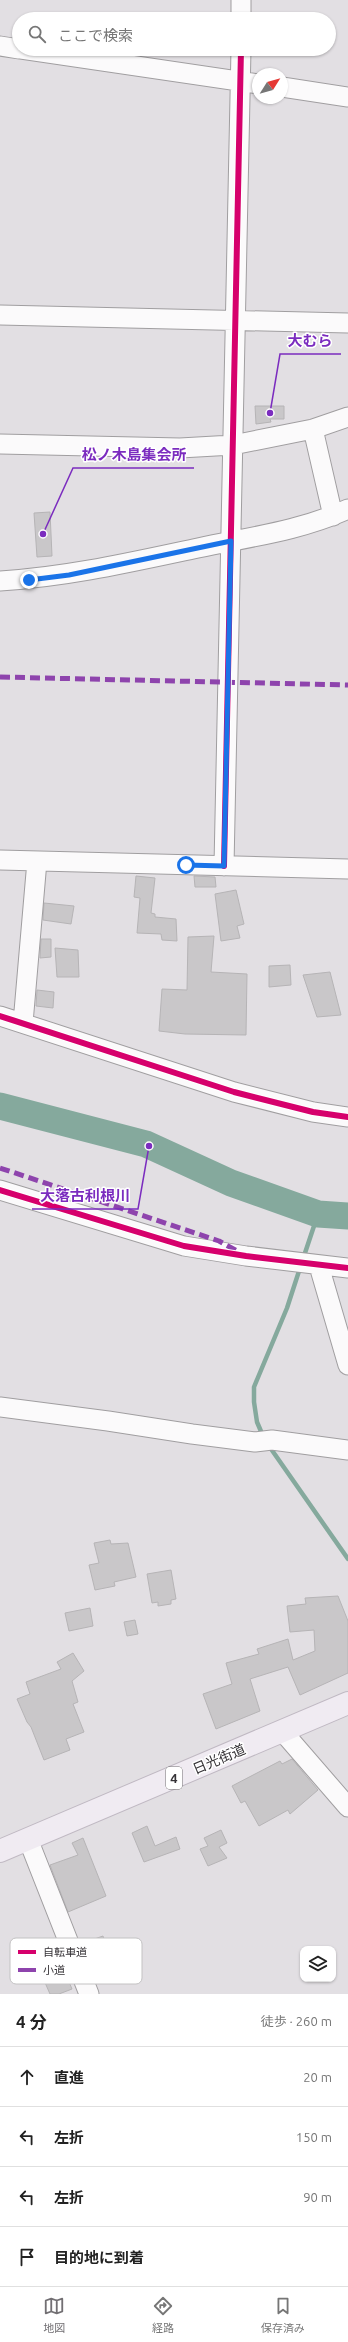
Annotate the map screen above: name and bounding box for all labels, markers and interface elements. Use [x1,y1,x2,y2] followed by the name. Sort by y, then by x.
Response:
[12,12,336,56] search box
[26,23,48,45] icon: search
[58,27,133,44] text: ここで検索
[252,68,288,104] north arrow
[280,327,341,354] callout: 大むら
[287,332,333,349] text: 大むら
[73,441,194,468] callout: 松ノ木島集会所
[81,446,187,463] text: 松ノ木島集会所
[20,571,38,589] route end
[177,856,195,874] route start
[32,1182,138,1209] callout: 大落古利根川
[40,1187,130,1204] text: 大落古利根川
[190,1741,248,1777] street label: 日光街道
[166,1767,182,1789] road number: 4
[10,1938,142,1984] legend
[43,1946,87,1958] text: 自転車道
[300,1946,336,1982] map controls
[300,1946,336,1982] button: layers
[43,1964,65,1976] text: 小道
[16,2012,47,2031] text: 4 分
[261,2014,332,2028] text: 徒歩 · 260 m
[16,2066,38,2088] icon: ahead
[54,2069,84,2086] text: 直進
[303,2070,332,2084] text: 20 m
[16,2126,38,2148] icon: left
[54,2129,84,2146] text: 左折
[296,2130,332,2144] text: 150 m
[16,2186,38,2208] icon: left
[54,2189,84,2206] text: 左折
[303,2190,332,2204] text: 90 m
[16,2246,38,2268] icon: arrive
[54,2249,144,2266] text: 目的地に到着
[43,2295,65,2335] tab: 地図
[152,2295,174,2335] tab: 経路
[261,2295,305,2335] tab: 保存済み

